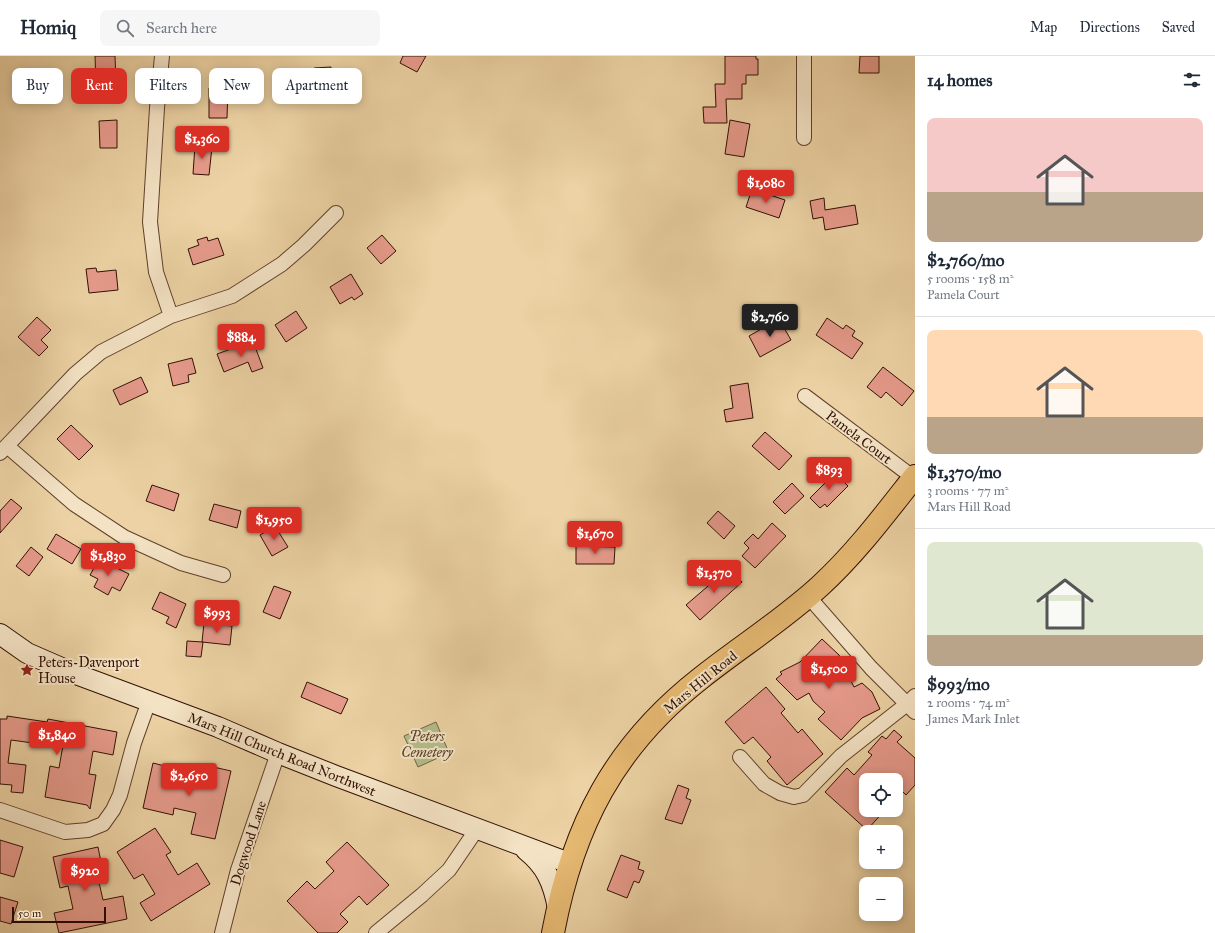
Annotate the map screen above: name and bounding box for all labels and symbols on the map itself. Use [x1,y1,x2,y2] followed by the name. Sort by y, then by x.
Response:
[169,126,235,160] pin: $1,360
[733,170,799,204] pin: $1,080
[737,304,803,338] pin: $2,760
[217,324,265,358] pin: $884
[822,407,895,468] street label: Pamela Court
[805,457,853,491] pin: $893
[241,507,307,541] pin: $1,950
[562,521,628,555] pin: $1,670
[75,543,141,577] pin: $1,830
[681,560,747,594] pin: $1,370
[193,600,241,634] pin: $993
[660,647,741,717] street label: Mars Hill Road
[38,654,140,687] place label: Peters-Davenport House
[796,656,862,690] pin: $1,500
[19,662,35,678] place icon: Peters-Davenport House
[185,709,378,800] street label: Mars Hill Church Road Northwest
[24,722,90,756] pin: $1,840
[401,728,454,761] park label: Peters Cemetery
[156,763,222,797] pin: $2,650
[227,799,270,888] street label: Dogwood Lane
[61,858,109,892] pin: $920
[12,905,106,924] scale bar

